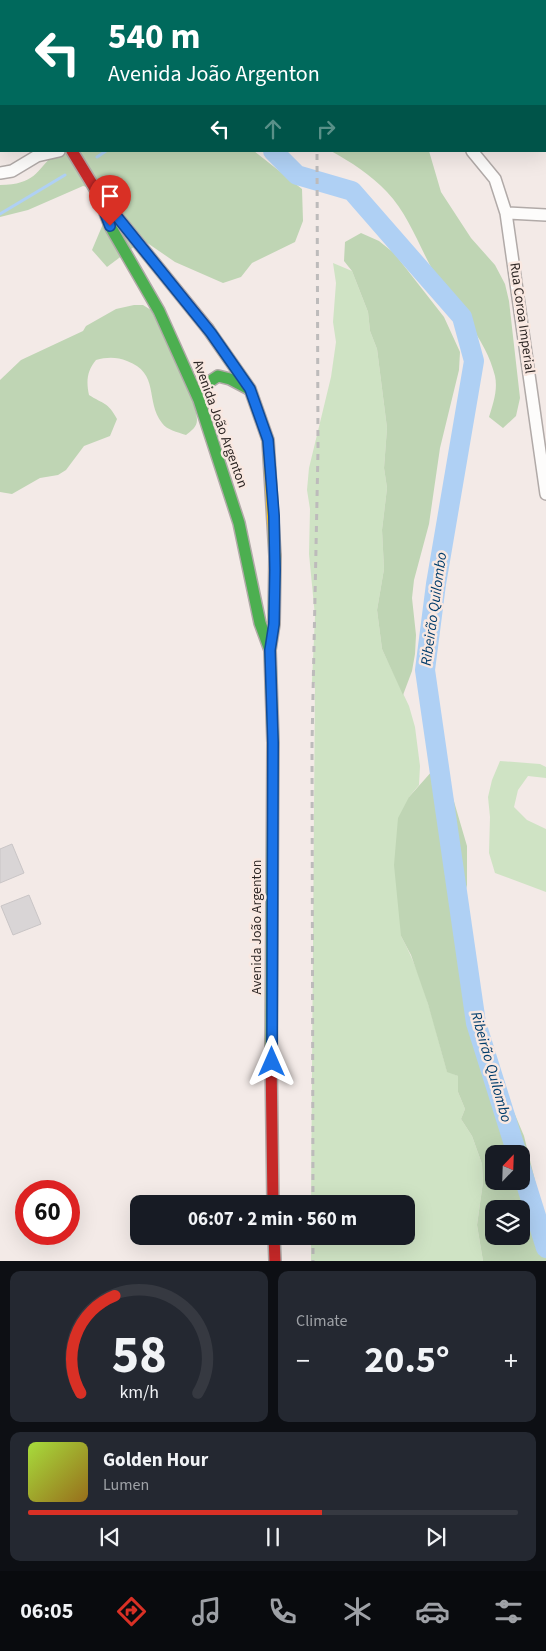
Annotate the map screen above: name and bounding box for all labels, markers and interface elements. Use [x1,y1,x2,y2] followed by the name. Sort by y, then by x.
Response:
[108,12,200,62] text: 540 m
[25,20,90,85] icon: left
[108,58,320,90] text: Avenida João Argenton
[206,115,234,143] icon: left
[259,115,287,143] icon: ahead
[312,115,340,143] icon: right
[89,175,131,226] pin
[96,182,124,210] icon: arrive
[504,261,540,375] street label: Rua Coroa Imperial
[188,357,252,491] street label: Avenida João Argenton
[416,551,452,667] water label: Ribeirão Quilombo
[247,860,267,994] street label: Avenida João Argenton
[465,1009,517,1125] water label: Ribeirão Quilombo
[245,1035,297,1087] position arrow
[485,1145,530,1190] north arrow
[485,1145,530,1245] map controls
[15,1180,80,1245] speed limit sign: 60
[485,1200,530,1245] button: layers
[188,1206,357,1233] text: 06:07 · 2 min · 560 m
[296,1310,347,1332] text: Climate
[112,1319,166,1393] text: 58
[364,1333,450,1387] text: 20.5°
[296,1341,310,1381] text: −
[504,1341,518,1381] text: +
[119,1380,159,1405] text: km/h
[103,1447,208,1474] text: Golden Hour
[103,1474,149,1496] text: Lumen
[96,1523,124,1551] icon: previous
[259,1523,287,1551] icon: pause
[422,1523,450,1551] icon: next
[114,1594,149,1629] icon: directions
[189,1594,224,1629] icon: music
[265,1594,300,1629] icon: phone
[340,1594,375,1629] icon: climate
[415,1594,450,1629] icon: car
[491,1594,526,1629] icon: filters
[20,1595,73,1627] text: 06:05

